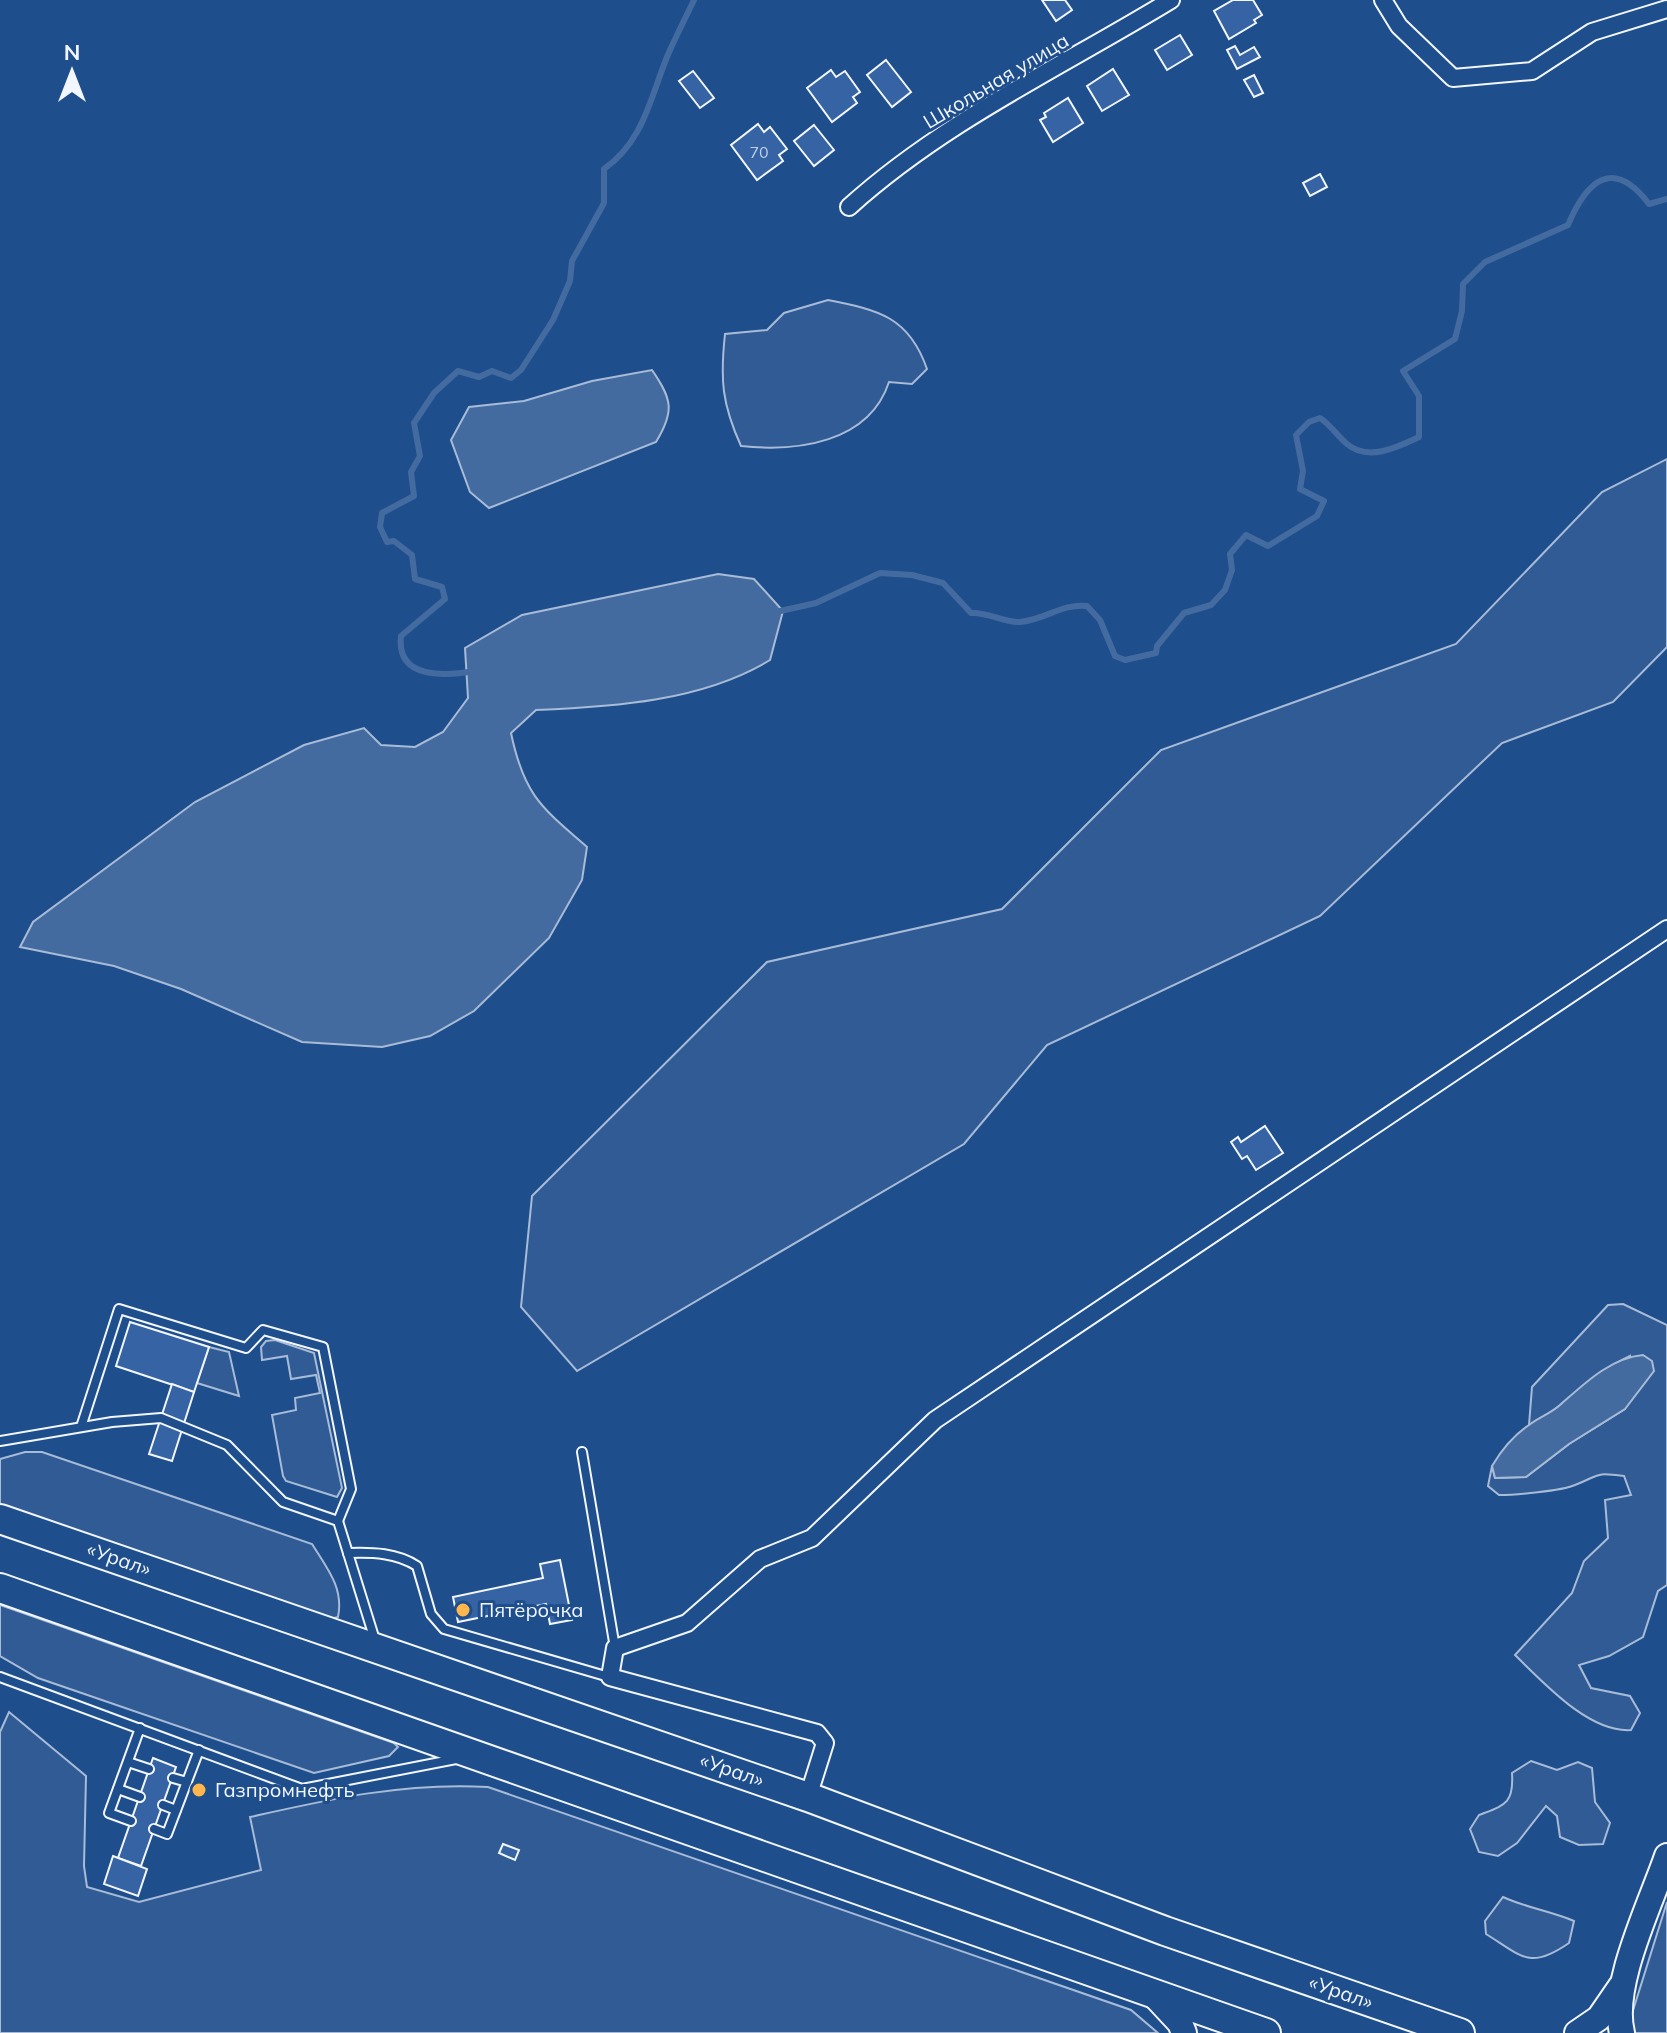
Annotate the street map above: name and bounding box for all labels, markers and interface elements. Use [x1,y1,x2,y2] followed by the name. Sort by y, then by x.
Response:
[919,27,1073,134] street label: Школьная улица
[32,32,112,112] north arrow
[64,38,80,66] text: N
[749,142,769,162] house number: 70
[84,1536,155,1581] street label: «Урал»
[479,1597,583,1622] place label: Пятёрочка
[454,1601,472,1619] marker: Пятёрочка
[697,1747,768,1792] street label: «Урал»
[215,1777,354,1802] place label: Газпромнефть
[190,1781,208,1799] marker: Газпромнефть
[1306,1969,1377,2014] street label: «Урал»

